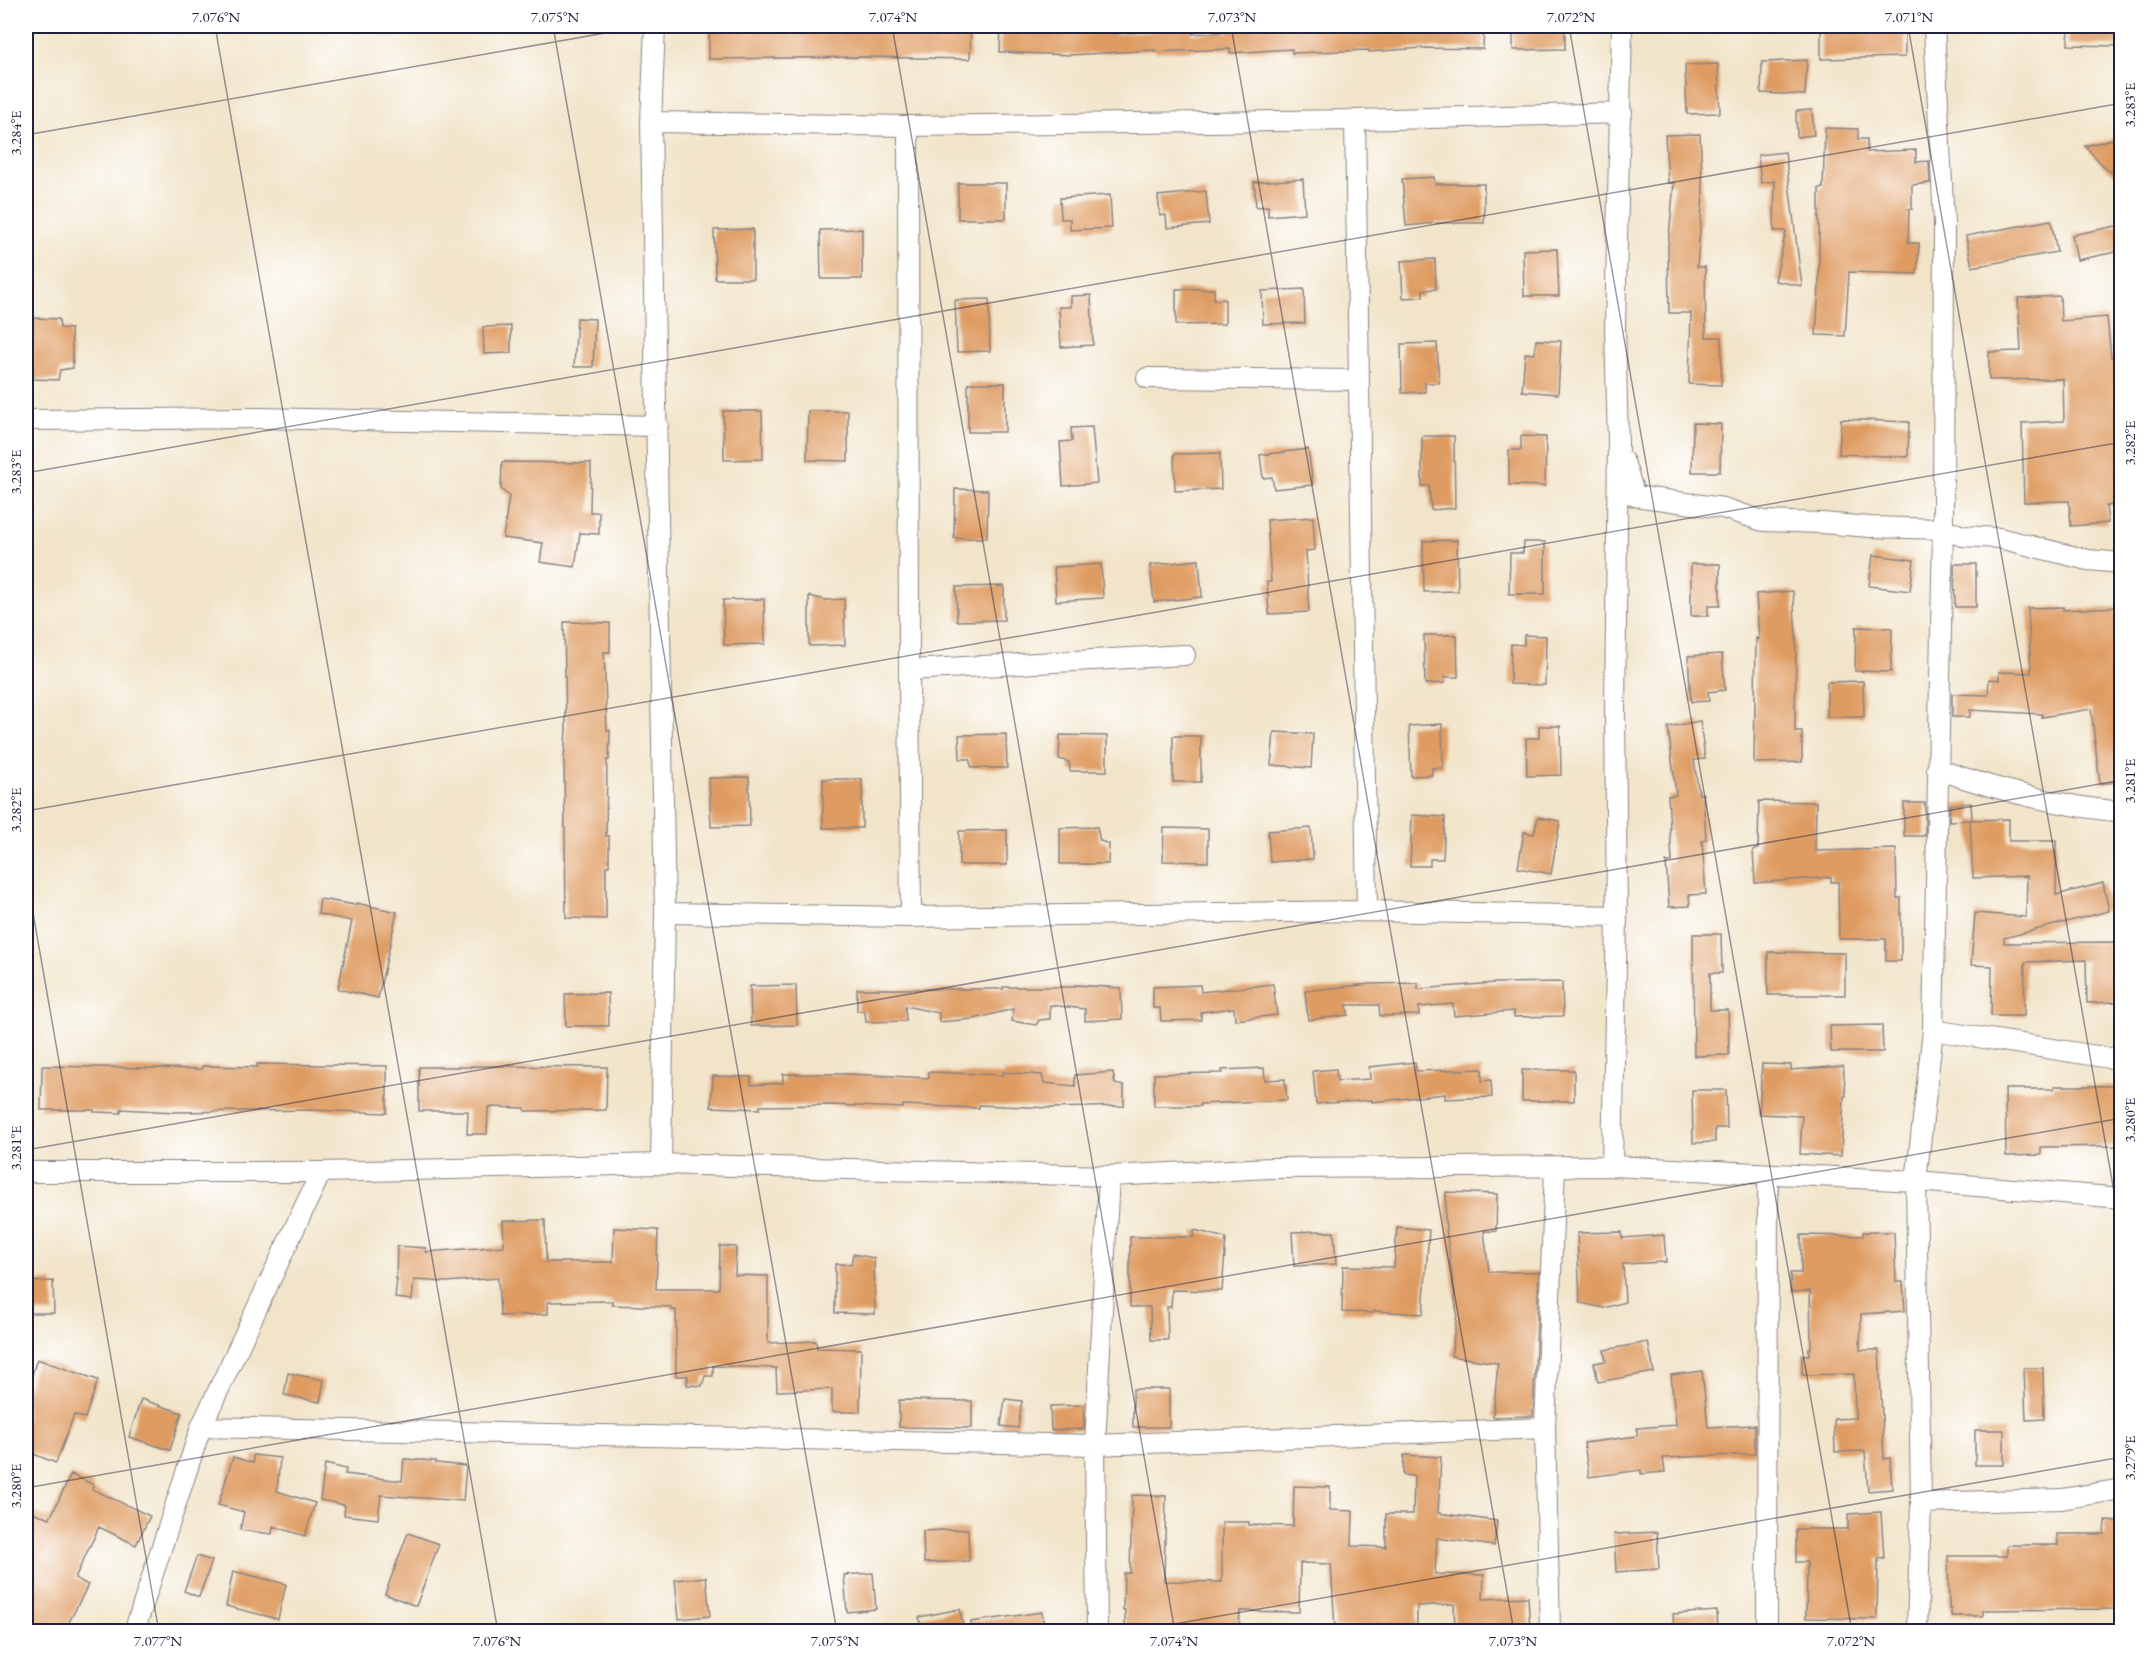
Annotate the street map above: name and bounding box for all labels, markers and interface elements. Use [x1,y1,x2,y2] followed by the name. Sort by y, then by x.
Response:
[192,7,240,26] text: 7.076°N
[531,7,579,26] text: 7.075°N
[869,7,917,26] text: 7.074°N
[1208,7,1256,26] text: 7.073°N
[1547,7,1595,26] text: 7.072°N
[1885,7,1933,26] text: 7.071°N
[2120,82,2139,128] text: 3.283°E
[6,110,25,156] text: 3.284°E
[2120,420,2139,466] text: 3.282°E
[6,449,25,495] text: 3.283°E
[2120,758,2139,804] text: 3.281°E
[6,787,25,833] text: 3.282°E
[2120,1097,2139,1143] text: 3.280°E
[6,1125,25,1171] text: 3.281°E
[2120,1435,2139,1481] text: 3.279°E
[6,1463,25,1509] text: 3.280°E
[134,1631,182,1650] text: 7.077°N
[473,1631,521,1650] text: 7.076°N
[811,1631,859,1650] text: 7.075°N
[1150,1631,1198,1650] text: 7.074°N
[1489,1631,1537,1650] text: 7.073°N
[1827,1631,1875,1650] text: 7.072°N

